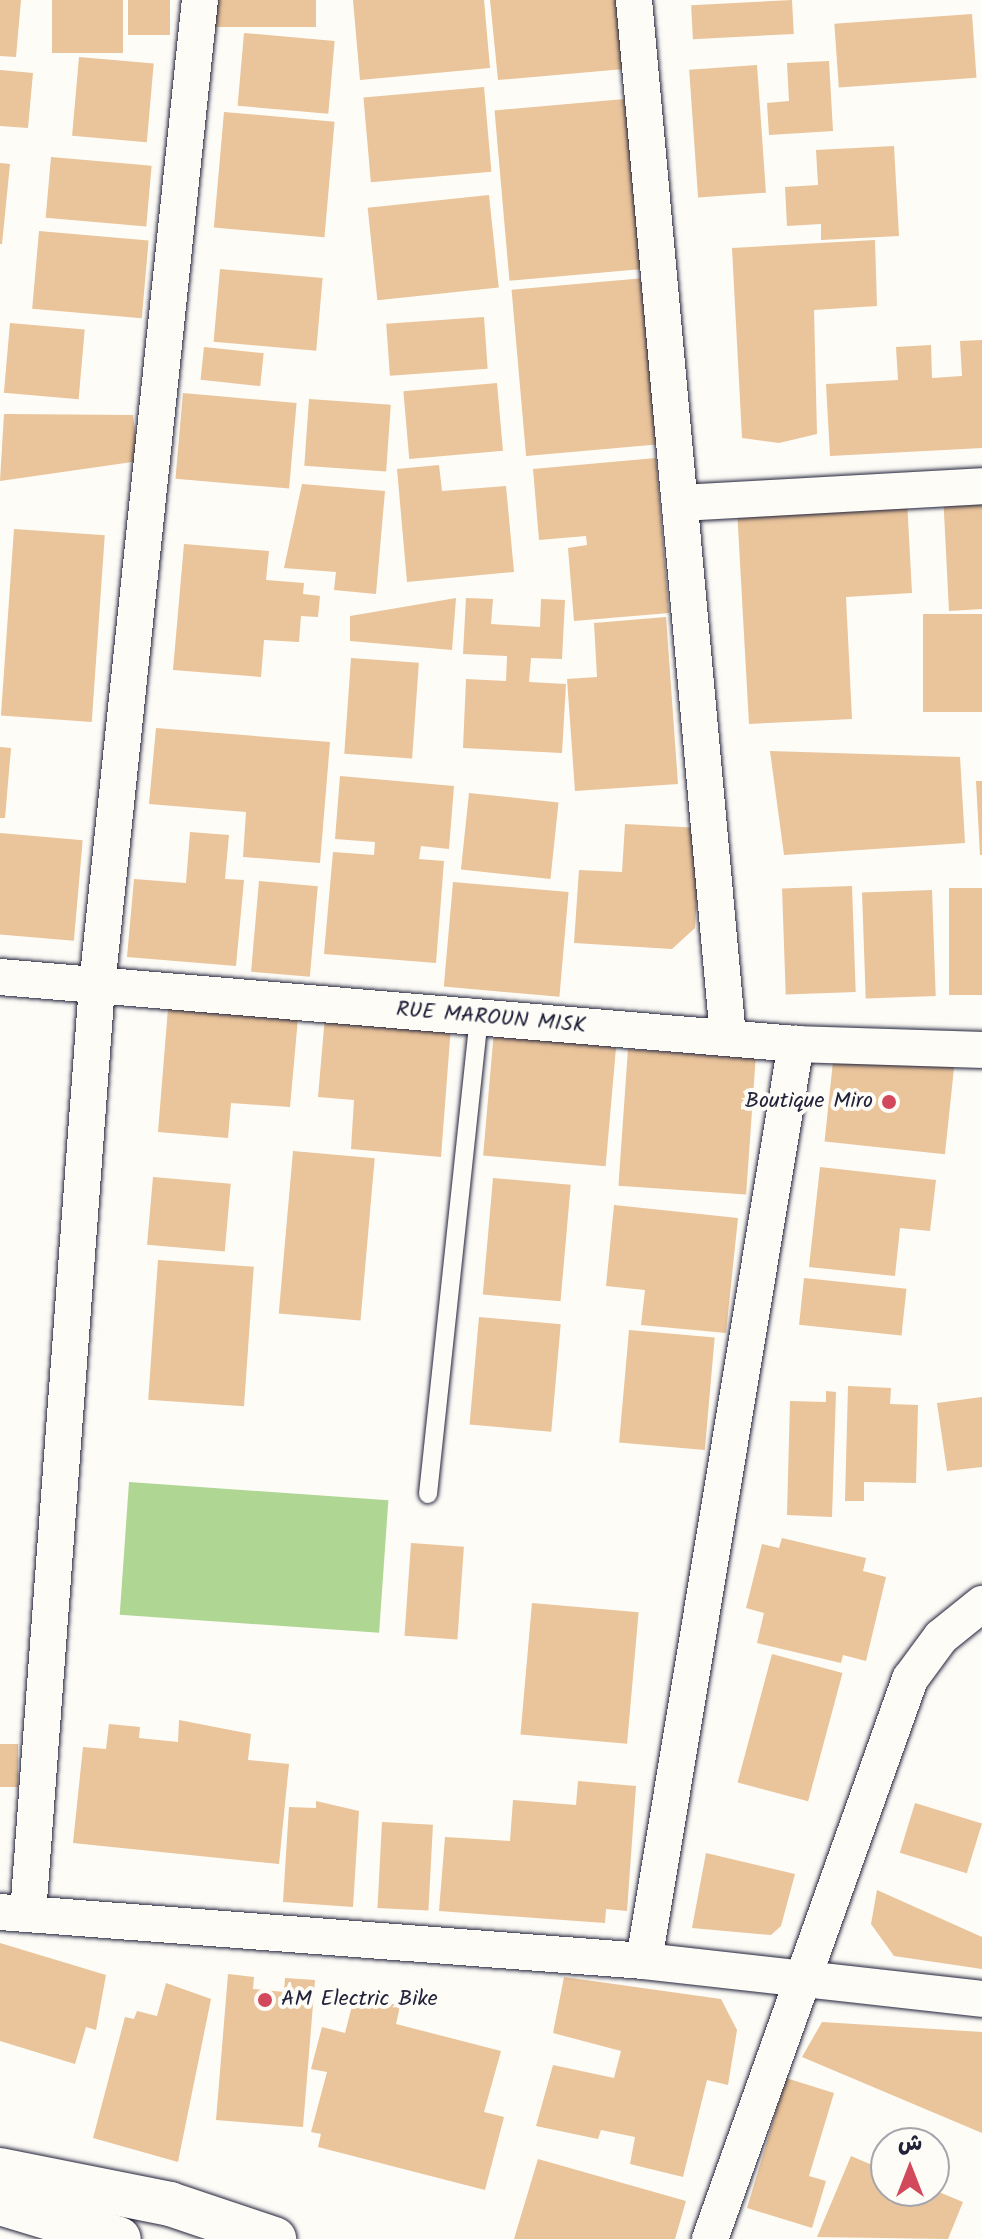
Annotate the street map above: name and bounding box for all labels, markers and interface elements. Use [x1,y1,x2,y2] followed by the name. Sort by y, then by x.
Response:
[395,997,587,1039] street label: RUE MAROUN MISK
[745,1089,873,1115] place label: Boutique Miro
[880,1093,898,1111] marker: Boutique Miro
[281,1987,438,2013] place label: AM Electric Bike
[256,1991,274,2009] marker: AM Electric Bike
[870,2127,950,2207] north arrow
[898,2127,922,2162] text: ش

